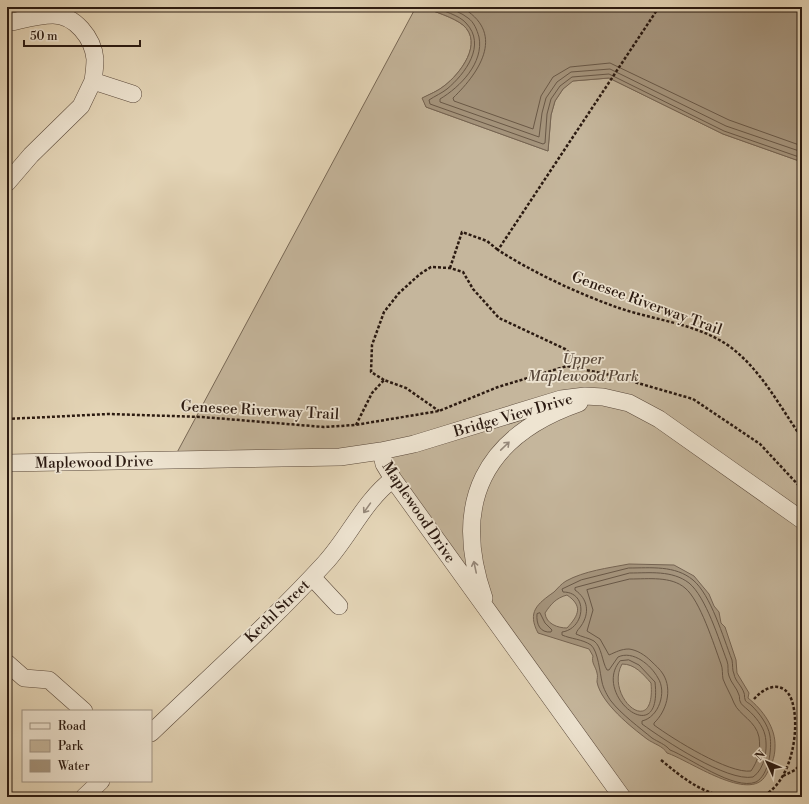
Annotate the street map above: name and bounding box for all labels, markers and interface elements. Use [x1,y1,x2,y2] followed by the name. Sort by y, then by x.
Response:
[24,22,140,48] scale bar
[30,29,58,44] text: 50 m
[569,267,725,340] street label: Genesee Riverway Trail
[527,350,639,386] park label: Upper Maplewood Park
[450,389,575,442] street label: Bridge View Drive
[180,397,340,424] street label: Genesee Riverway Trail
[500,441,510,451] one-way arrow
[35,452,153,473] street label: Maplewood Drive
[378,458,460,567] street label: Maplewood Drive
[363,502,371,513] one-way arrow
[471,561,479,574] one-way arrow
[241,575,314,647] street label: Keehl Street
[22,710,152,782] legend
[58,719,86,734] text: Road
[58,739,84,754] text: Park
[747,742,787,782] north arrow
[752,748,769,764] text: N
[57,759,90,774] text: Water

